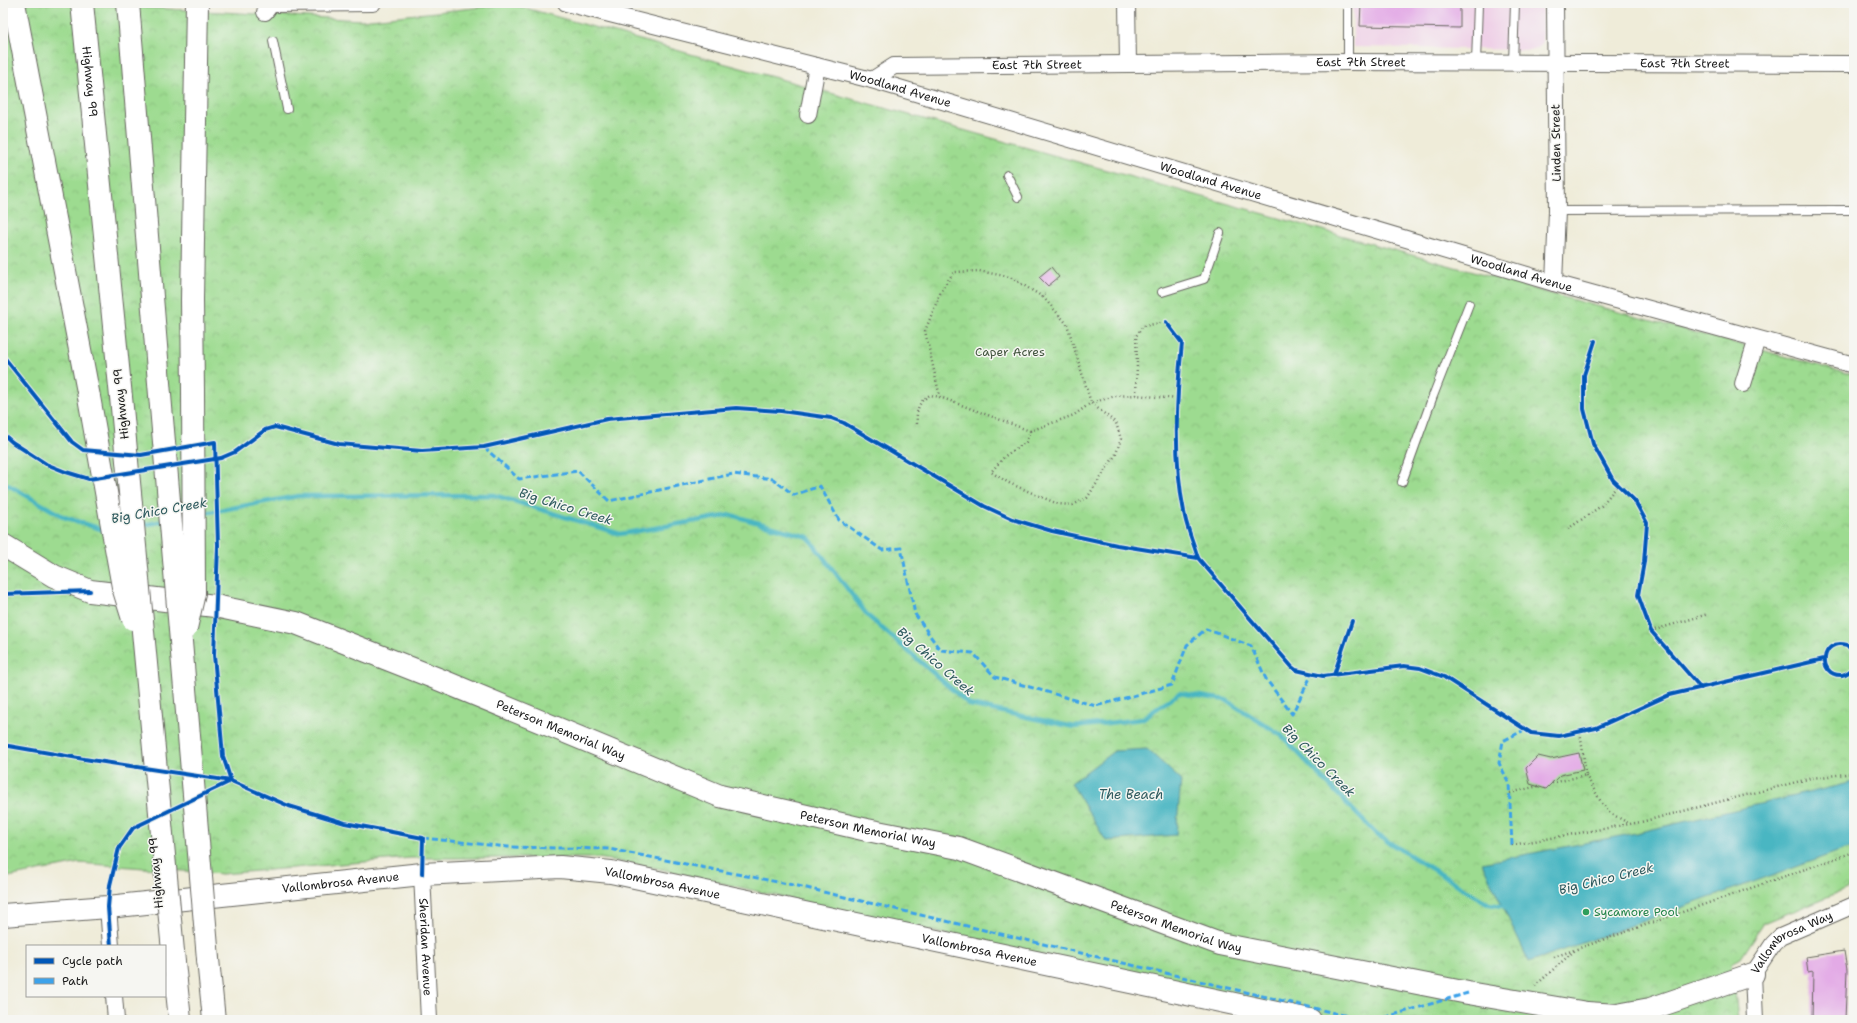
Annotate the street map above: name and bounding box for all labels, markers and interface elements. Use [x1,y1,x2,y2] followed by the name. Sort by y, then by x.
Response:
[78,45,101,118] street label: Highway 99
[1316,54,1406,70] street label: East 7th Street
[1640,55,1730,72] street label: East 7th Street
[992,56,1082,73] street label: East 7th Street
[847,67,953,111] street label: Woodland Avenue
[1547,104,1565,182] street label: Linden Street
[1158,158,1264,204] street label: Woodland Avenue
[1468,251,1574,296] street label: Woodland Avenue
[975,344,1045,360] park label: Caper Acres
[109,368,133,440] street label: Highway 99
[517,484,615,529] water label: Big Chico Creek
[110,494,209,527] water label: Big Chico Creek
[893,623,978,700] water label: Big Chico Creek
[494,696,628,764] street label: Peterson Memorial Way
[1278,720,1359,801] water label: Big Chico Creek
[1099,786,1163,803] water label: The Beach
[798,807,937,851] street label: Peterson Memorial Way
[145,837,167,909] street label: Highway 99
[1557,858,1656,898] water label: Big Chico Creek
[604,863,722,903] street label: Vallombrosa Avenue
[281,868,400,897] street label: Vallombrosa Avenue
[1108,896,1244,956] street label: Peterson Memorial Way
[415,898,436,996] street label: Sheridan Avenue
[1594,904,1679,920] place label: Sycamore Pool
[1581,907,1591,917] marker: Sycamore Pool
[1747,907,1835,977] street label: Vallombrosa Way
[920,930,1039,970] street label: Vallombrosa Avenue
[26,945,166,997] legend
[62,953,123,969] text: Cycle path
[62,973,88,989] text: Path

